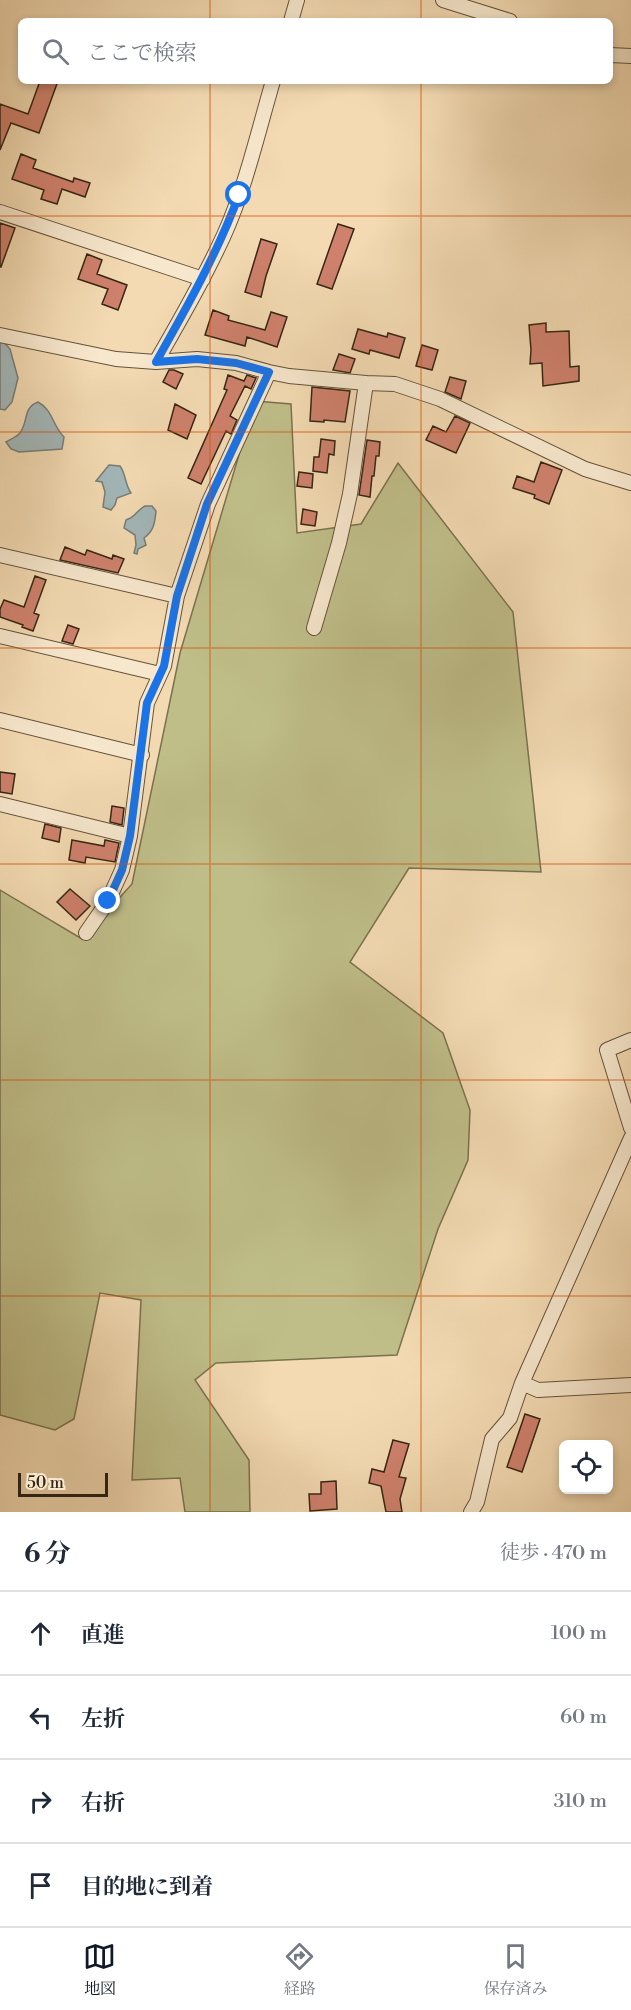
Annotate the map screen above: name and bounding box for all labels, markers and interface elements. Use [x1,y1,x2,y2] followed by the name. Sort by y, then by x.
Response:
[18,18,613,84] search box
[39,35,72,68] icon: search
[87,40,197,67] text: ここで検索
[225,181,251,207] route start
[94,887,120,913] route end
[559,1440,613,1494] map controls
[559,1440,613,1494] button: locate
[18,1470,108,1498] scale bar
[27,1473,64,1493] text: 50 m
[24,1538,71,1570] text: 6 分
[500,1541,607,1566] text: 徒歩 · 470 m
[24,1617,57,1650] icon: ahead
[551,1621,607,1646] text: 100 m
[81,1622,125,1649] text: 直進
[24,1701,57,1734] icon: left
[560,1705,607,1730] text: 60 m
[81,1706,125,1733] text: 左折
[24,1785,57,1818] icon: right
[554,1789,607,1814] text: 310 m
[81,1790,125,1817] text: 右折
[24,1869,57,1902] icon: arrive
[81,1874,213,1901] text: 目的地に到着
[83,1940,116,1999] tab: 地図
[283,1940,316,1999] tab: 経路
[483,1940,547,1999] tab: 保存済み

